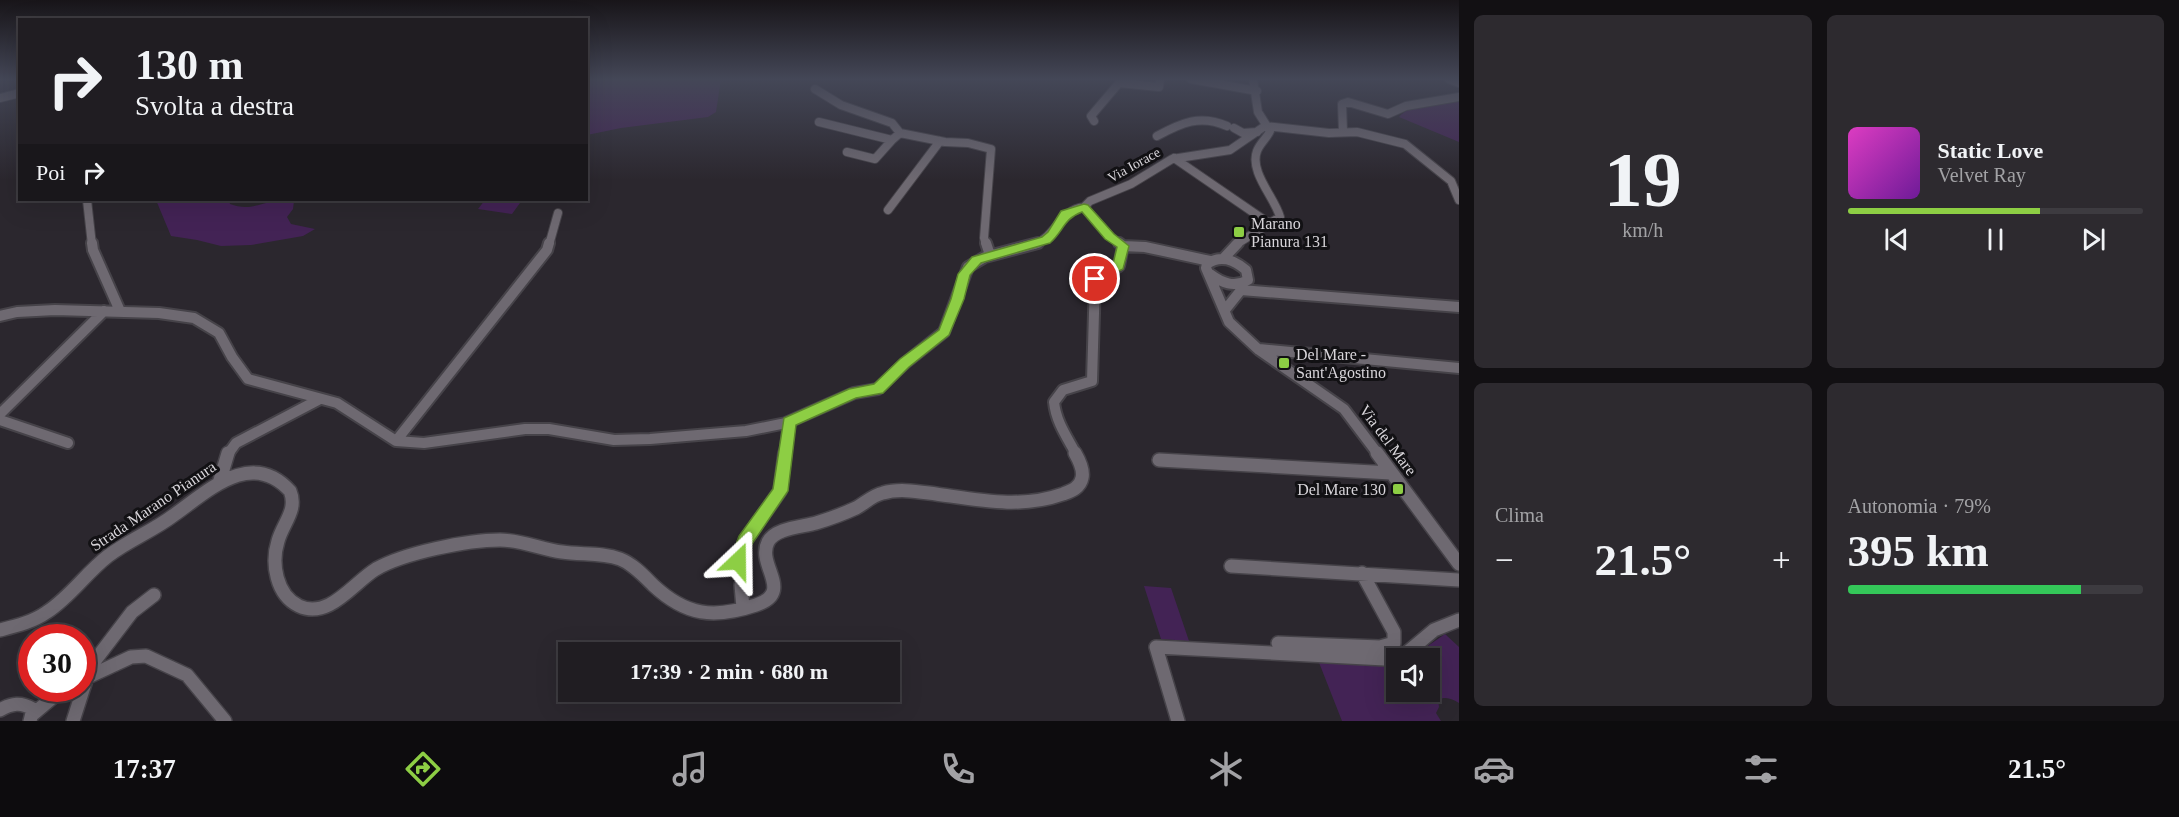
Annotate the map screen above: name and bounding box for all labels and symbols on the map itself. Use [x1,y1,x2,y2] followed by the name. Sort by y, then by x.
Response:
[1105,144,1163,186] street label: Via Iorace
[1251,215,1328,250] place label: Marano Pianura 131
[1232,225,1246,239] marker: Marano Pianura 131
[1069,253,1120,304] pin
[1296,346,1386,382] place label: Del Mare - Sant'Agostino
[1277,356,1291,370] marker: Del Mare - Sant'Agostino
[1356,402,1420,478] street label: Via del Mare
[87,458,219,554] street label: Strada Marano Pianura
[1297,481,1386,498] place label: Del Mare 130
[1391,482,1405,496] marker: Del Mare 130
[706,529,770,593] position arrow
[18,624,96,702] speed limit sign: 30

